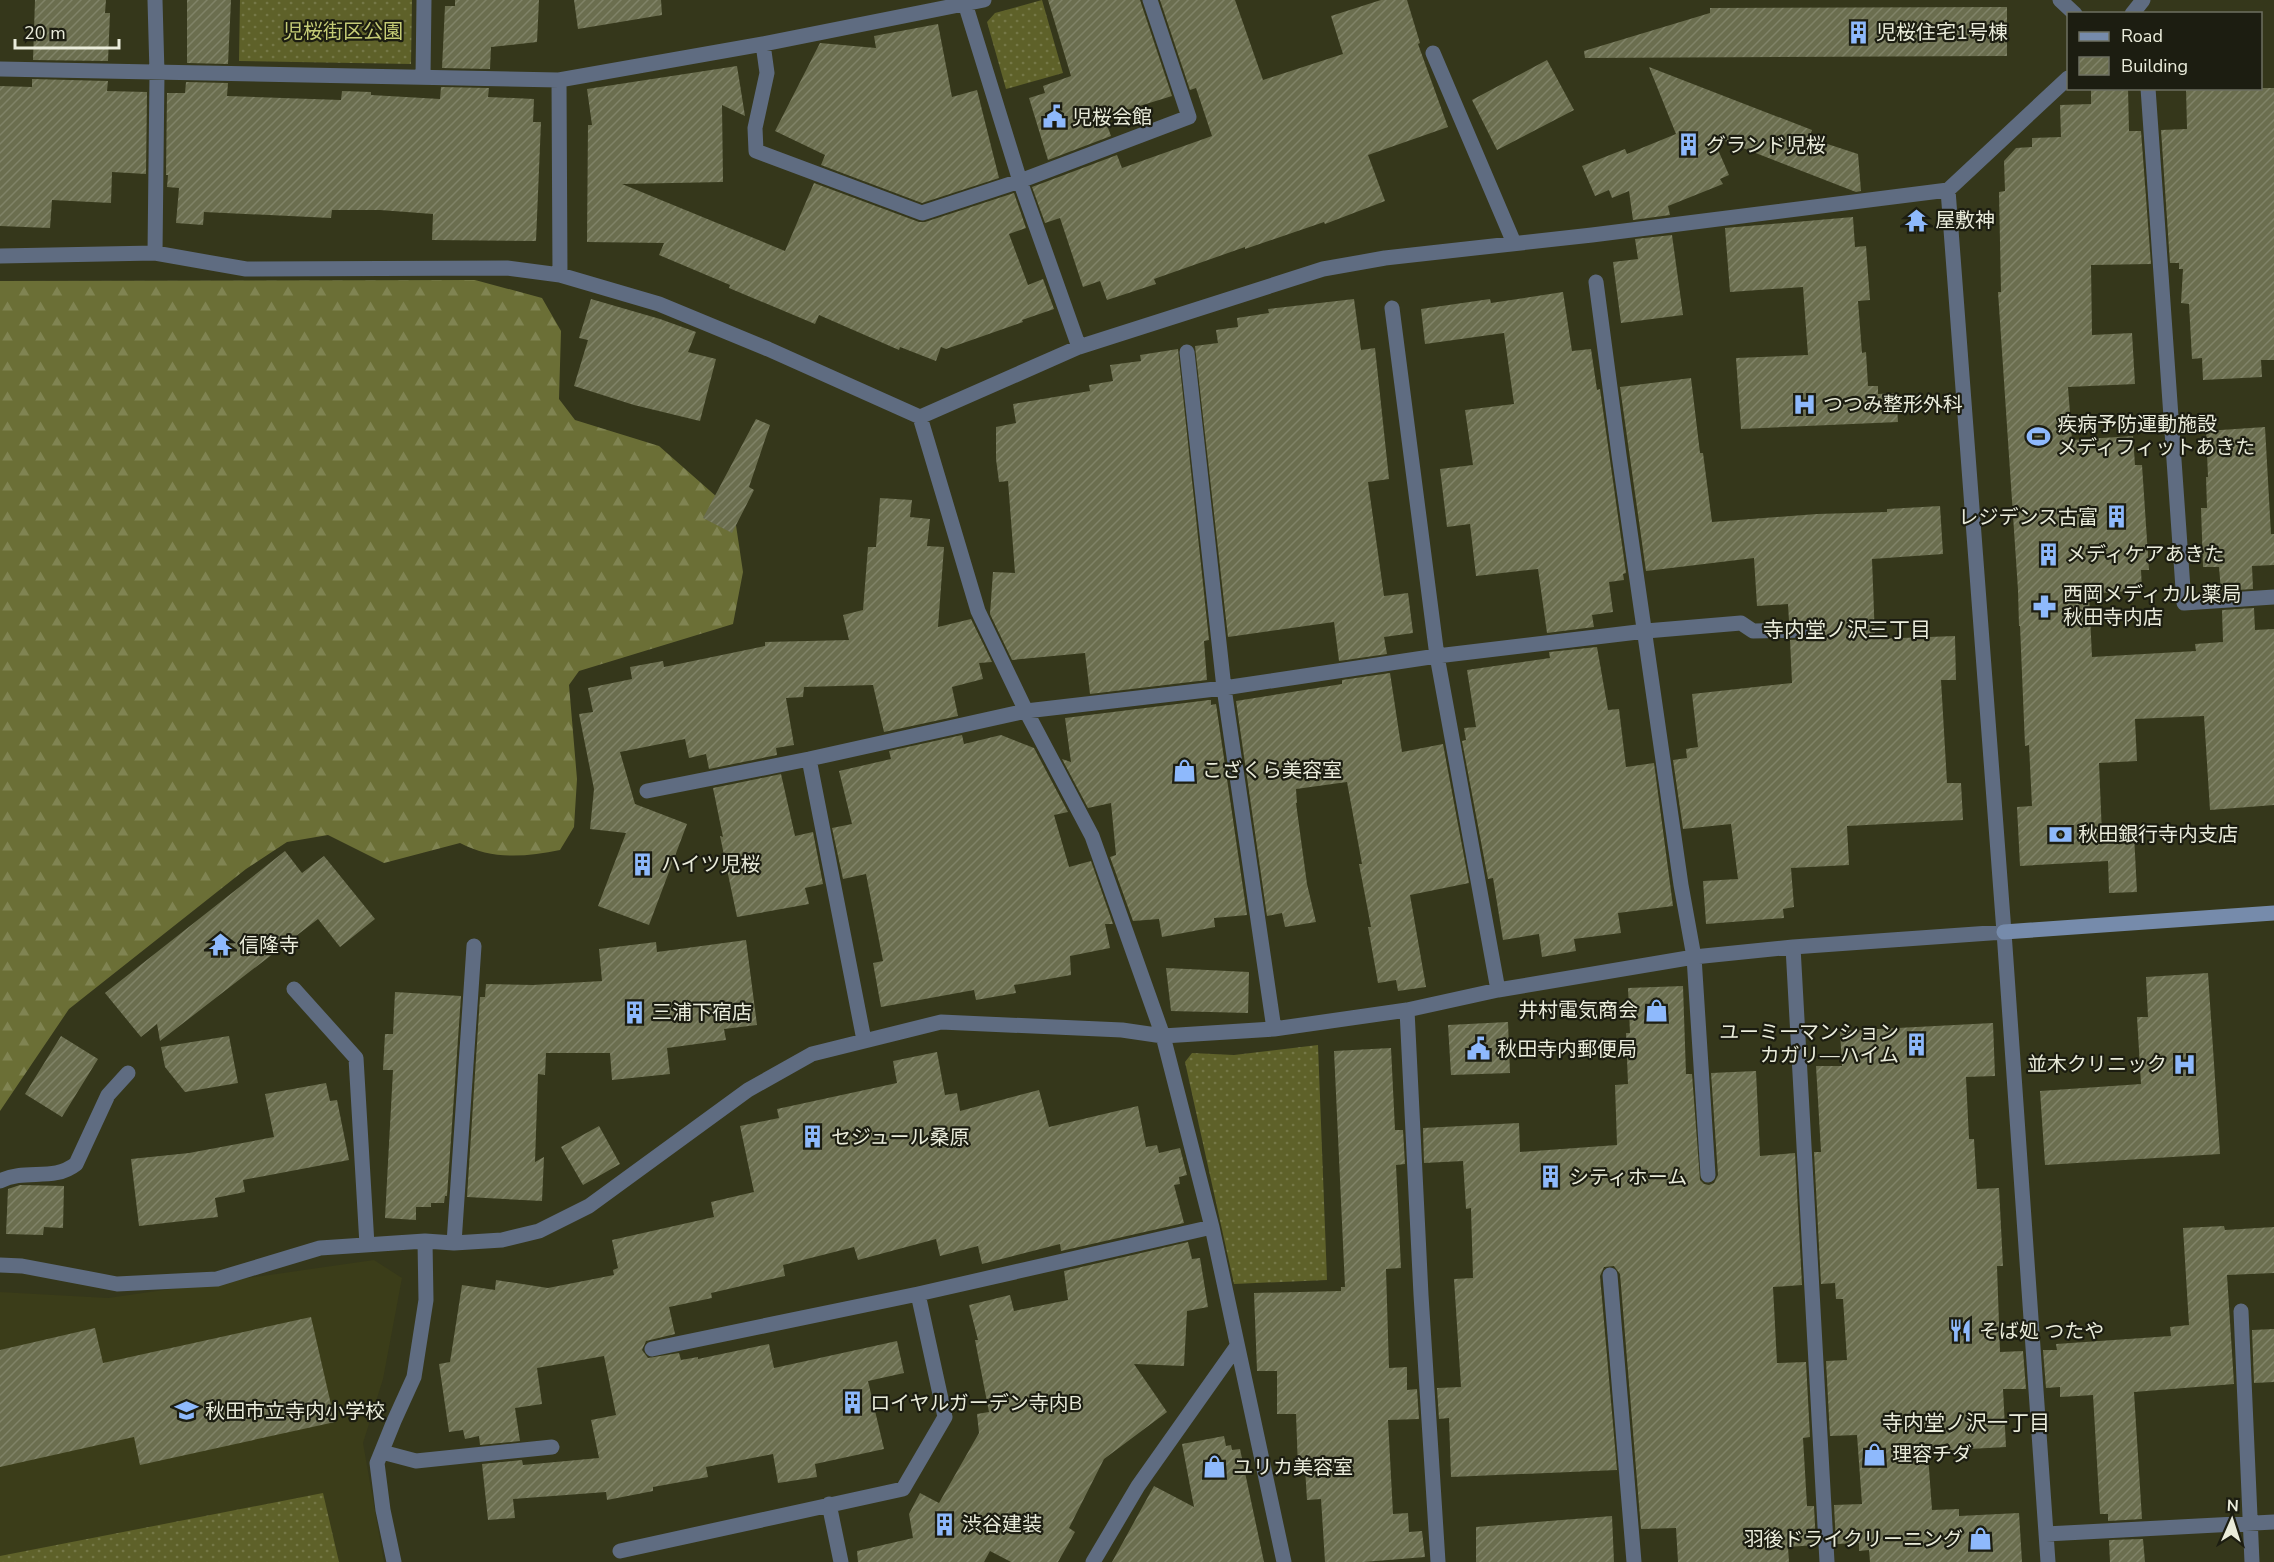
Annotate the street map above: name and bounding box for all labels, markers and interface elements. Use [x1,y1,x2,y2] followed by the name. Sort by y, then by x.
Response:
[15,12,118,50] scale bar
[2067,12,2262,90] legend
[283,18,403,45] park label: 児桜街区公園
[1845,19,1871,45] building icon: 児桜住宅1号棟
[1876,19,2008,46] place label: 児桜住宅1号棟
[24,21,66,45] text: 20 m
[2121,24,2163,48] text: Road
[2121,54,2188,78] text: Building
[1041,104,1067,130] public building icon: 児桜会館
[1072,104,1152,131] place label: 児桜会館
[1675,132,1701,158] building icon: グランド児桜
[1706,132,1826,159] place label: グランド児桜
[1904,207,1930,233] temple icon: 屋敷神
[1935,207,1995,234] place label: 屋敷神
[1792,391,1818,417] hospital icon: つつみ整形外科
[1823,391,1963,418] place label: つつみ整形外科
[2057,411,2255,461] place label: 疾病予防運動施設 メディフィットあきた
[2026,423,2052,449] sports icon: 疾病予防運動施設 メディフィットあきた
[1958,504,2098,531] place label: レジデンス古富
[2103,504,2129,530] building icon: レジデンス古富
[2035,541,2061,567] building icon: メディケアあきた
[2066,541,2225,568] place label: メディケアあきた
[2063,581,2242,631] place label: 西岡メディカル薬局 秋田寺内店
[2032,593,2058,619] pharmacy icon: 西岡メディカル薬局 秋田寺内店
[1763,616,1931,644] district label: 寺内堂ノ沢三丁目
[1171,757,1197,783] shop icon: こざくら美容室
[1202,757,1342,784] place label: こざくら美容室
[2047,821,2073,847] bank icon: 秋田銀行寺内支店
[2078,821,2238,848] place label: 秋田銀行寺内支店
[630,851,656,877] building icon: ハイツ児桜
[661,851,761,878] place label: ハイツ児桜
[208,932,234,958] temple icon: 信隆寺
[239,932,299,959] place label: 信隆寺
[1518,997,1638,1024] place label: 井村電気商会
[1643,997,1669,1023] shop icon: 井村電気商会
[621,999,647,1025] building icon: 三浦下宿店
[652,999,752,1026] place label: 三浦下宿店
[1719,1019,1899,1069] place label: ユーミーマンション カガリ―ハイム
[1904,1031,1930,1057] building icon: ユーミーマンション カガリ―ハイム
[1466,1036,1492,1062] public building icon: 秋田寺内郵便局
[1497,1036,1637,1063] place label: 秋田寺内郵便局
[2027,1051,2167,1078] place label: 並木クリニック
[2172,1051,2198,1077] hospital icon: 並木クリニック
[800,1124,826,1150] building icon: セジュール桑原
[831,1124,970,1151] place label: セジュール桑原
[1538,1164,1564,1190] building icon: シティホーム
[1569,1164,1687,1191] place label: シティホーム
[1948,1318,1974,1344] restaurant icon: そば処 つたや
[1979,1318,2104,1345] place label: そば処 つたや
[839,1390,865,1416] building icon: ロイヤルガーデン寺内B
[870,1390,1082,1417] place label: ロイヤルガーデン寺内B
[174,1398,200,1424] school or university icon: 秋田市立寺内小学校
[205,1398,385,1425] place label: 秋田市立寺内小学校
[1882,1409,2050,1437] district label: 寺内堂ノ沢一丁目
[1861,1441,1887,1467] shop icon: 理容チダ
[1892,1441,1972,1468] place label: 理容チダ
[1202,1454,1228,1480] shop icon: ユリカ美容室
[1233,1454,1353,1481] place label: ユリカ美容室
[2202,1490,2262,1550] north arrow
[2226,1495,2239,1517] text: N
[931,1511,957,1537] building icon: 渋谷建装
[962,1511,1042,1538] place label: 渋谷建装
[1743,1526,1963,1553] place label: 羽後ドライクリーニング
[1968,1526,1994,1552] shop icon: 羽後ドライクリーニング

